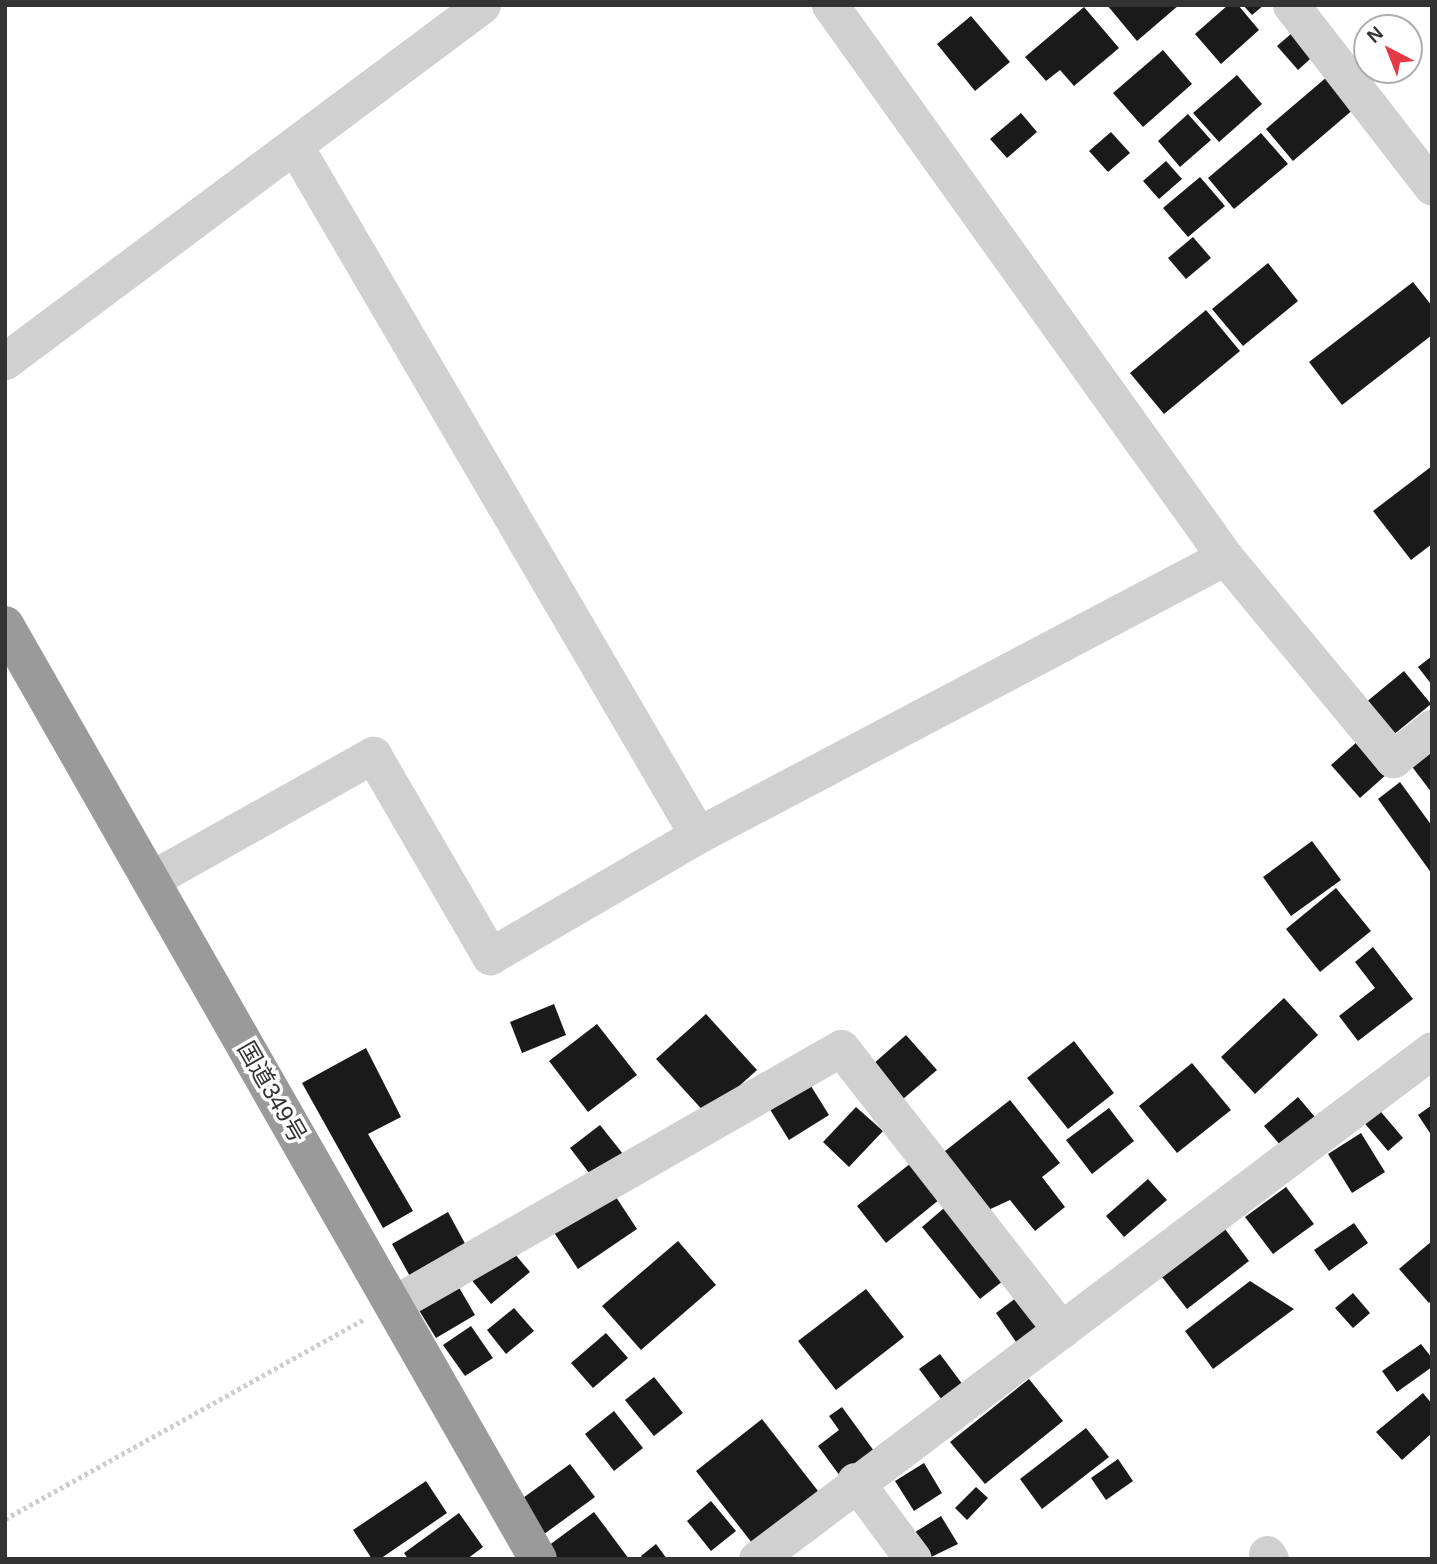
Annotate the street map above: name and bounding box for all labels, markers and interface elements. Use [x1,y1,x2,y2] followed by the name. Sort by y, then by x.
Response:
[1353,14,1423,84] north arrow
[1363,22,1387,47] text: N
[232,1036,312,1148] street label: 国道349号

